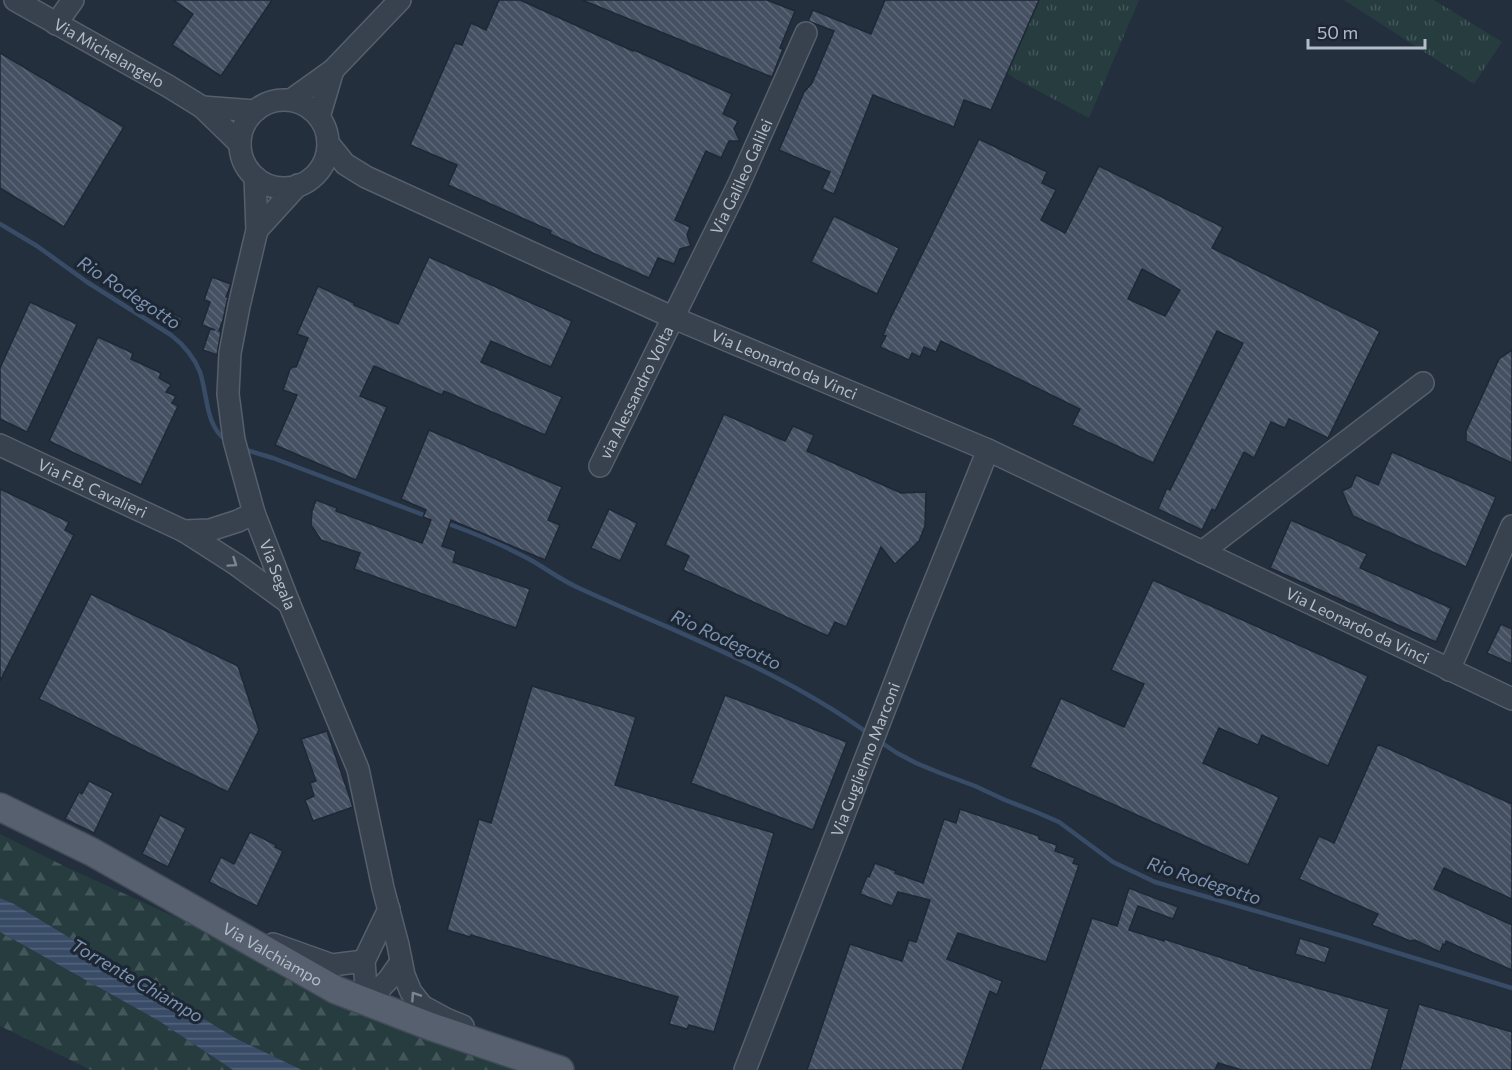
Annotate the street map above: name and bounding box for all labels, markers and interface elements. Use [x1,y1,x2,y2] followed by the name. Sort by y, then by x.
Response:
[1308,12,1425,50] scale bar
[51,14,168,91] street label: Via Michelangelo
[1317,21,1358,43] text: 50 m
[706,116,776,237] street label: Via Galileo Galilei
[74,251,185,334] water label: Rio Rodegotto
[595,323,677,462] street label: via Alessandro Volta
[709,325,860,403] street label: Via Leonardo da Vinci
[35,454,150,521] street label: Via F.B. Cavalieri
[256,536,301,612] street label: Via Segala
[227,556,238,567] one-way arrow
[1283,583,1432,667] street label: Via Leonardo da Vinci
[668,604,785,674] water label: Rio Rodegotto
[826,679,903,839] street label: Via Guglielmo Marconi
[1145,851,1264,909] water label: Rio Rodegotto
[220,918,326,990] street label: Via Valchiampo
[68,933,207,1027] water label: Torrente Chiampo
[411,991,422,1002] one-way arrow

